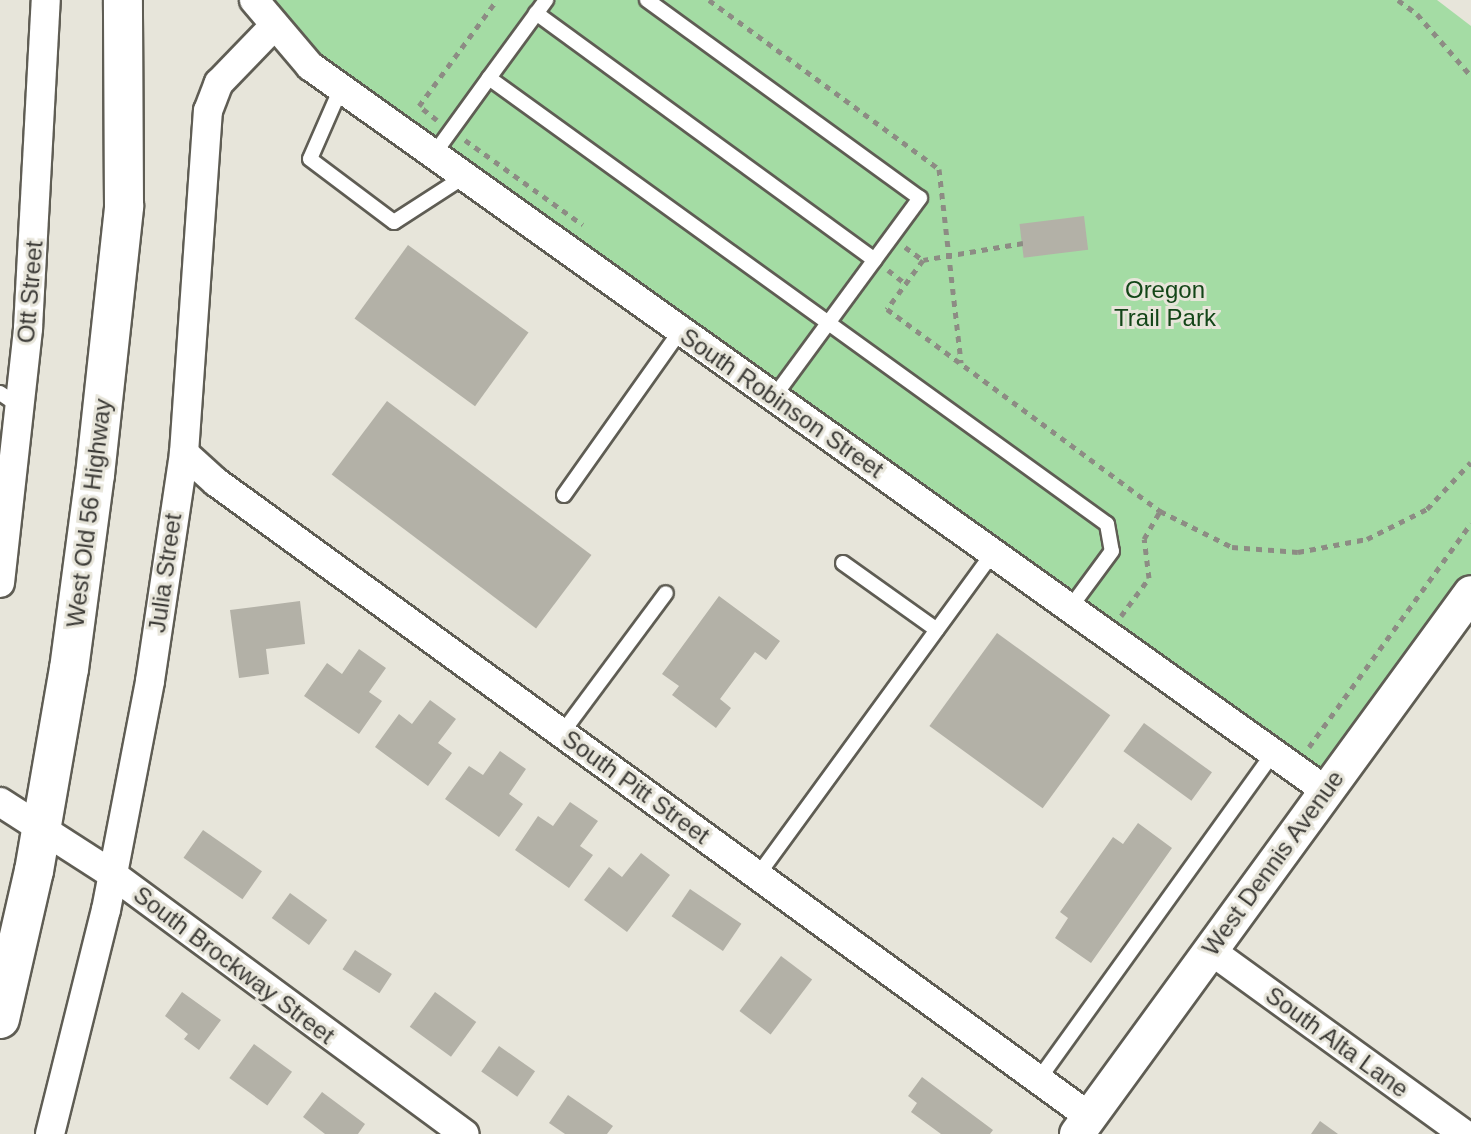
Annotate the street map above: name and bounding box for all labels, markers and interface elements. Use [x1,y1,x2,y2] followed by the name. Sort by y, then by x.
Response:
[11,240,49,344] street label: Ott Street
[1114,276,1216,332] park label: Oregon Trail Park
[675,322,889,484] street label: South Robinson Street
[61,397,117,629] street label: West Old 56 Highway
[142,512,188,634] street label: Julia Street
[557,724,715,850] street label: South Pitt Street
[1196,764,1350,962] street label: West Dennis Avenue
[128,880,340,1050] street label: South Brockway Street
[1259,980,1415,1104] street label: South Alta Lane

